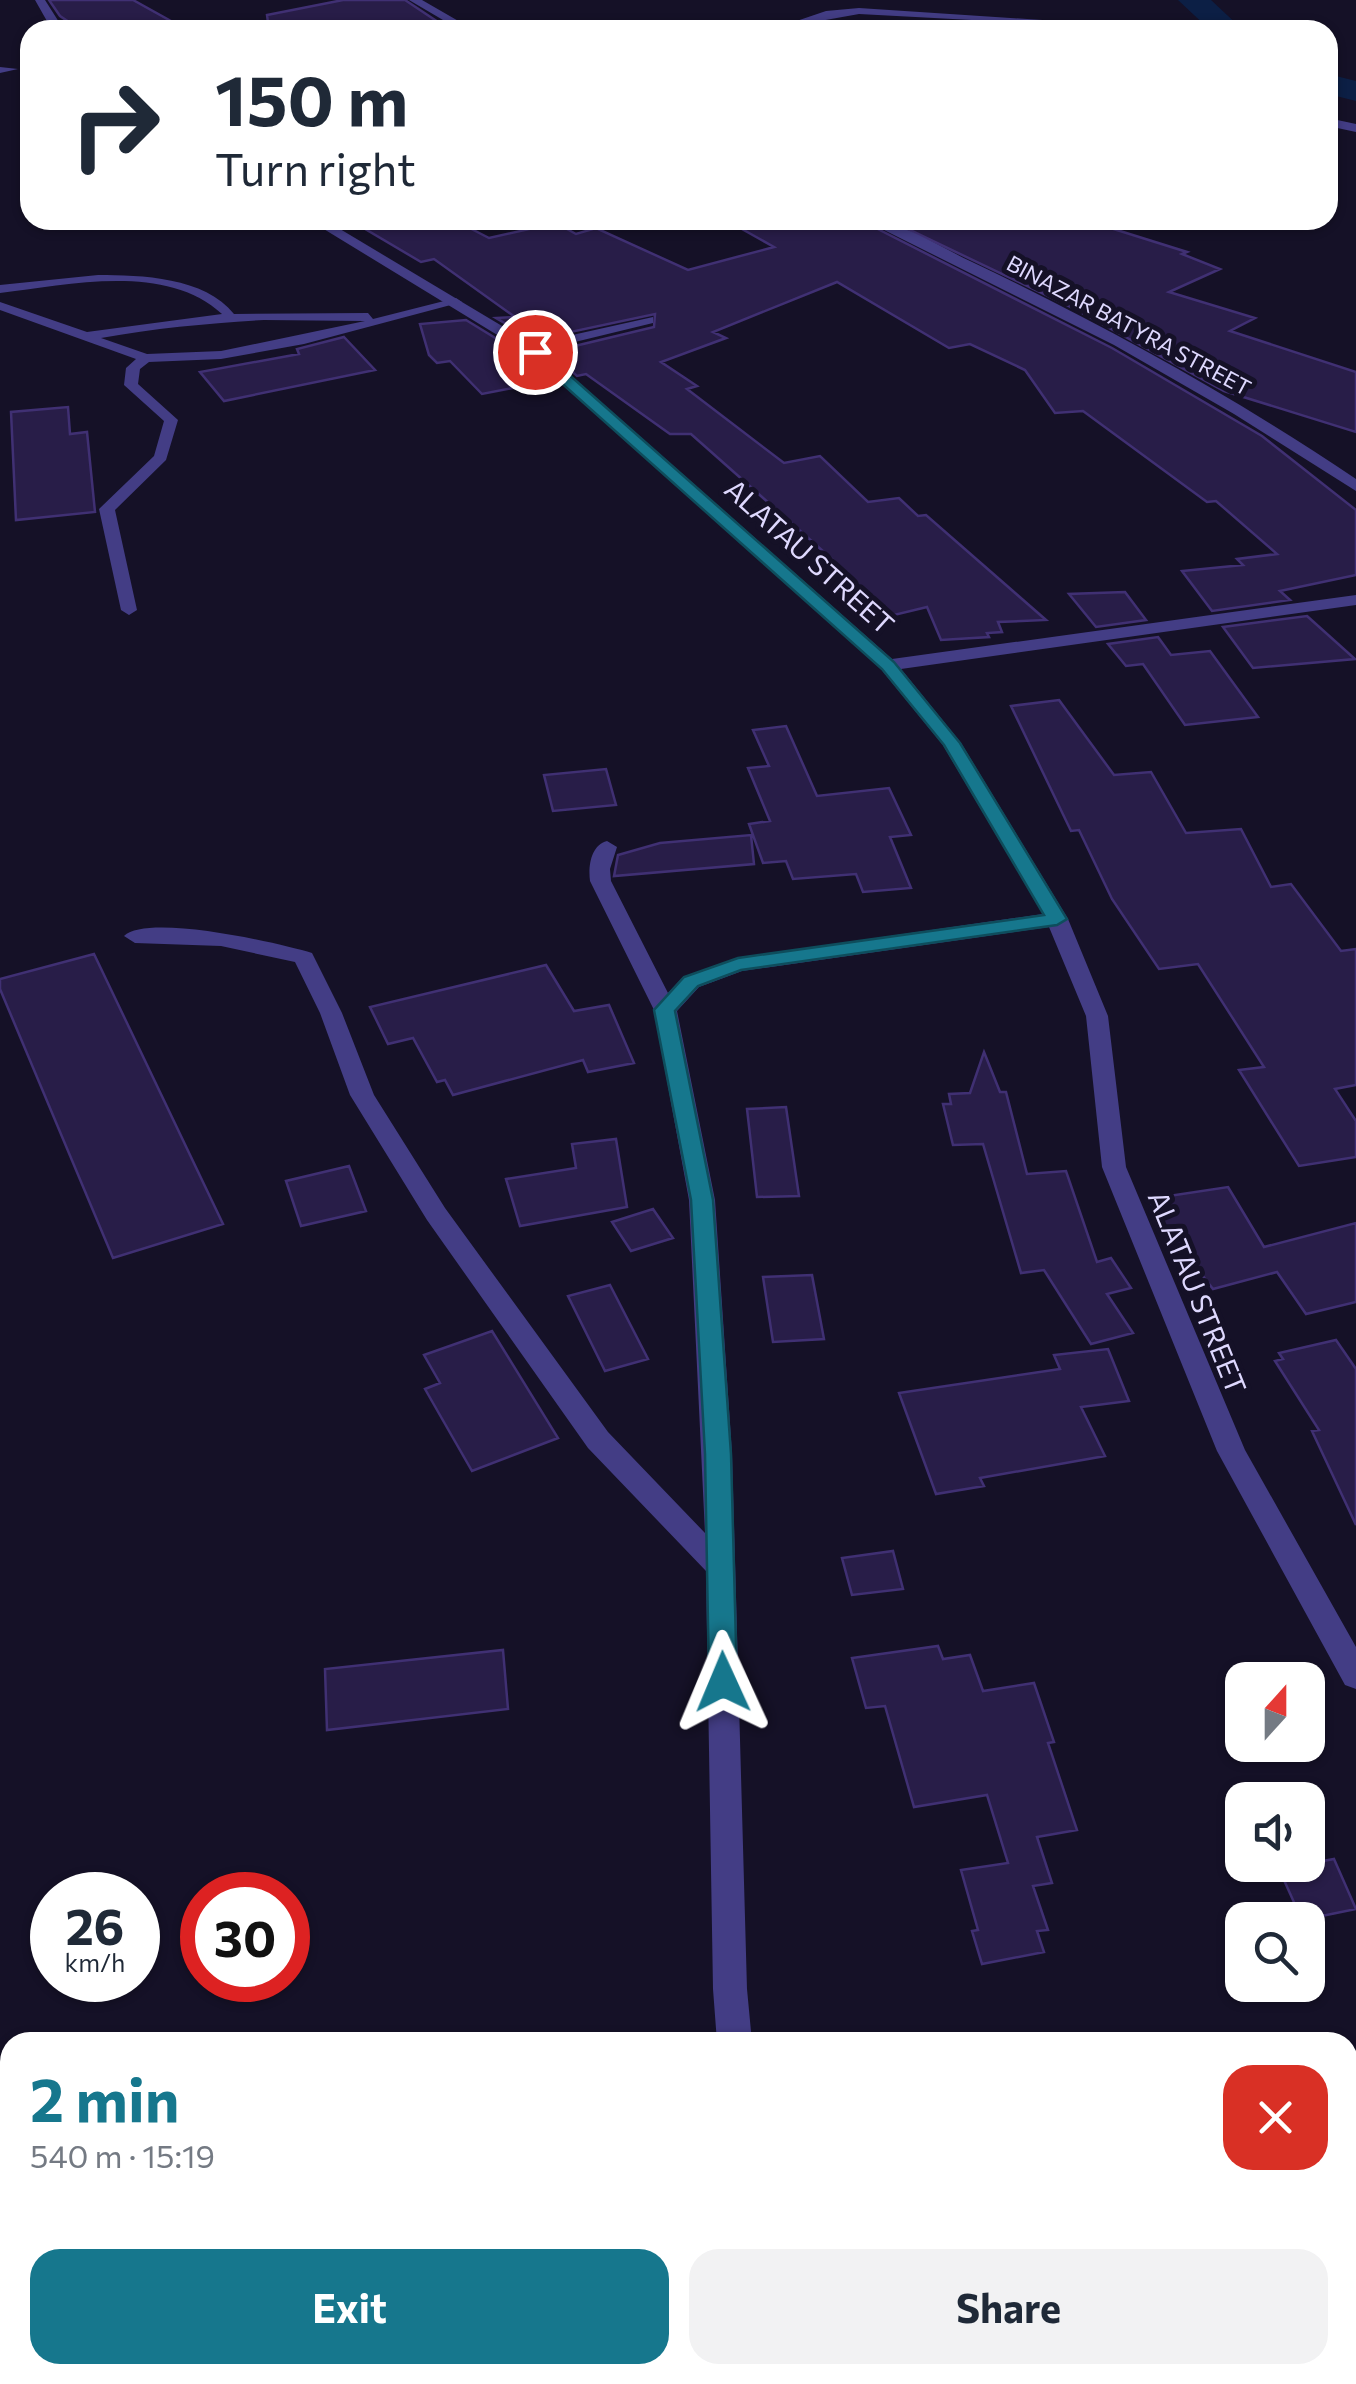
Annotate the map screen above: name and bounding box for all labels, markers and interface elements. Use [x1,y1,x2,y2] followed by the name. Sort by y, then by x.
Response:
[215,55,408,140] text: 150 m
[50,60,180,190] icon: right
[215,140,416,195] text: Turn right
[1002,249,1256,401] street label: BINAZAR BATYRA STREET
[493,310,578,395] pin
[508,325,563,380] icon: arrive
[718,471,902,641] street label: ALATAU STREET
[1142,1186,1254,1399] street label: ALATAU STREET
[671,1630,775,1734] position arrow
[1225,1662,1325,1762] north arrow
[1225,1662,1325,2002] map controls
[1225,1782,1325,1882] button: sound
[180,1872,310,2002] speed limit sign: 30
[65,1894,124,1955] text: 26
[1225,1902,1325,2002] button: search
[65,1947,125,1977] text: km/h
[30,2061,179,2134] text: 2 min
[1223,2065,1328,2170] button: close
[30,2135,215,2175] text: 540 m · 15:19
[30,2249,669,2364] button: Exit
[689,2249,1328,2364] button: Share

